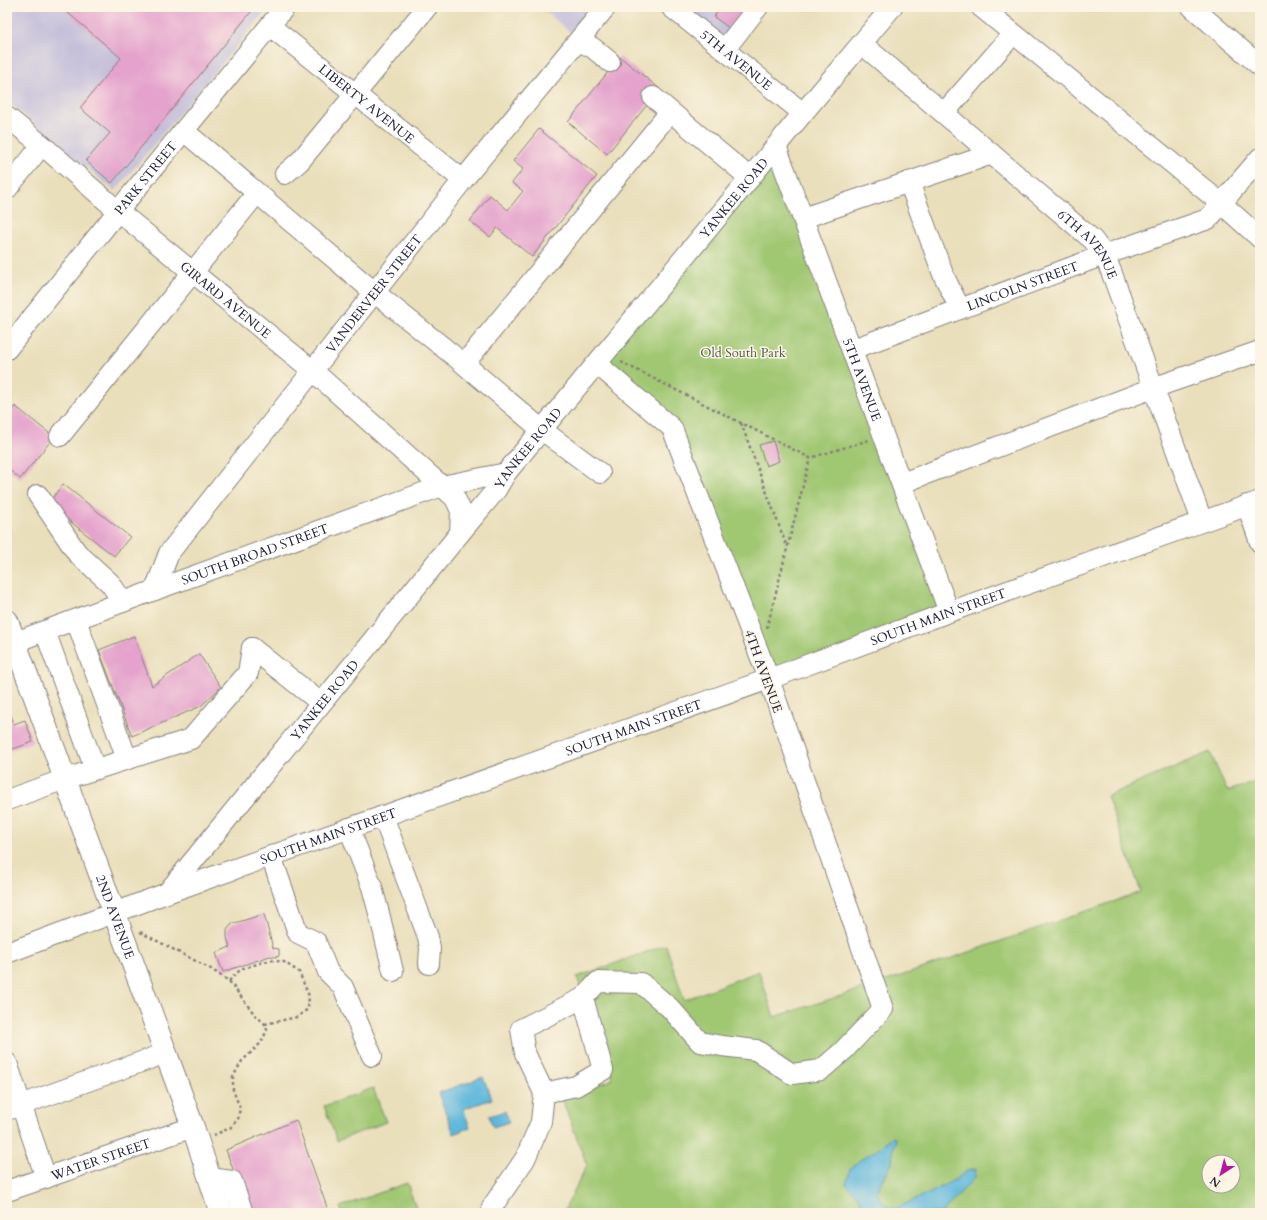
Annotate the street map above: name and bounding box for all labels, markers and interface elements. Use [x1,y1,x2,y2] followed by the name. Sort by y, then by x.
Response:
[696,26,775,95] street label: 5TH AVENUE
[315,60,418,148] street label: LIBERTY AVENUE
[111,138,182,219] street label: PARK STREET
[696,154,773,243] street label: YANKEE ROAD
[1053,206,1121,282] street label: 6TH AVENUE
[322,231,427,357] street label: VANDERVEER STREET
[965,257,1082,316] street label: LINCOLN STREET
[176,258,274,343] street label: GIRARD AVENUE
[838,336,885,424] street label: 5TH AVENUE
[700,344,786,362] park label: Old South Park
[491,404,566,492] street label: YANKEE ROAD
[179,520,332,590] street label: SOUTH BROAD STREET
[868,584,1009,651] street label: SOUTH MAIN STREET
[740,627,786,715] street label: 4TH AVENUE
[287,656,363,745] street label: YANKEE ROAD
[563,695,705,761] street label: SOUTH MAIN STREET
[258,804,400,869] street label: SOUTH MAIN STREET
[91,872,138,962] street label: 2ND AVENUE
[48,1134,154,1186] street label: WATER STREET
[1201,1154,1241,1194] north arrow
[1207,1173,1224,1191] text: N

